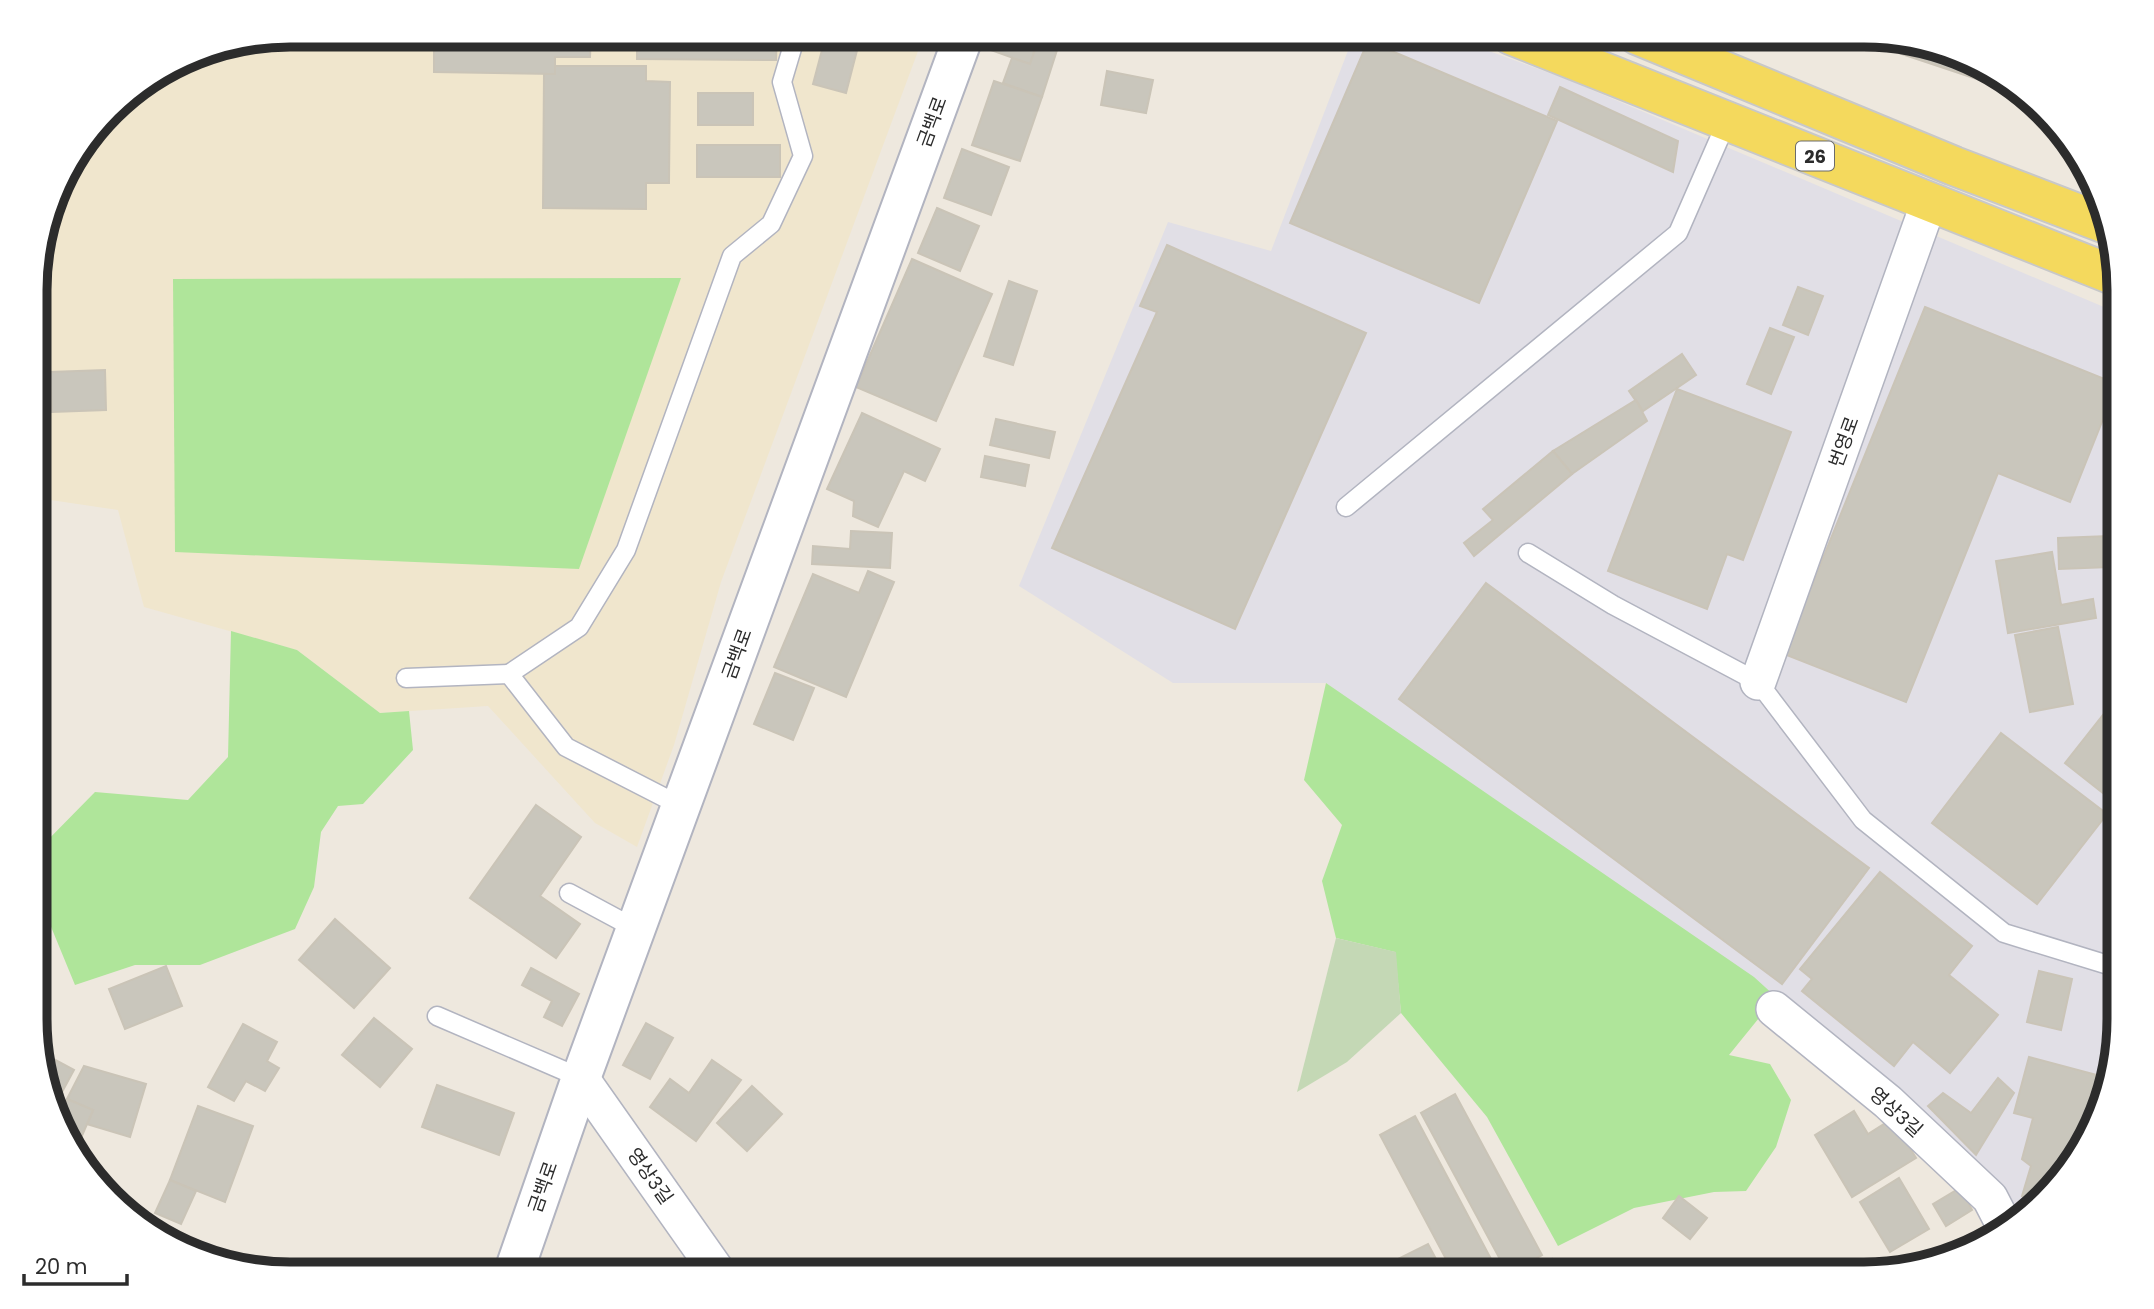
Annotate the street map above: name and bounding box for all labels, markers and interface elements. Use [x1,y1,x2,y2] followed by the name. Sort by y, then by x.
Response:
[910,93,954,151] street label: 금백로
[1796,141,1834,170] road number: 26
[1822,413,1866,471] street label: 번영로
[715,625,759,683] street label: 금백로
[1863,1081,1929,1143] street label: 영상3길
[621,1142,679,1210] street label: 영상3길
[522,1158,564,1216] street label: 금백로
[24,1242,128,1286] scale bar
[35,1252,88,1281] text: 20 m

